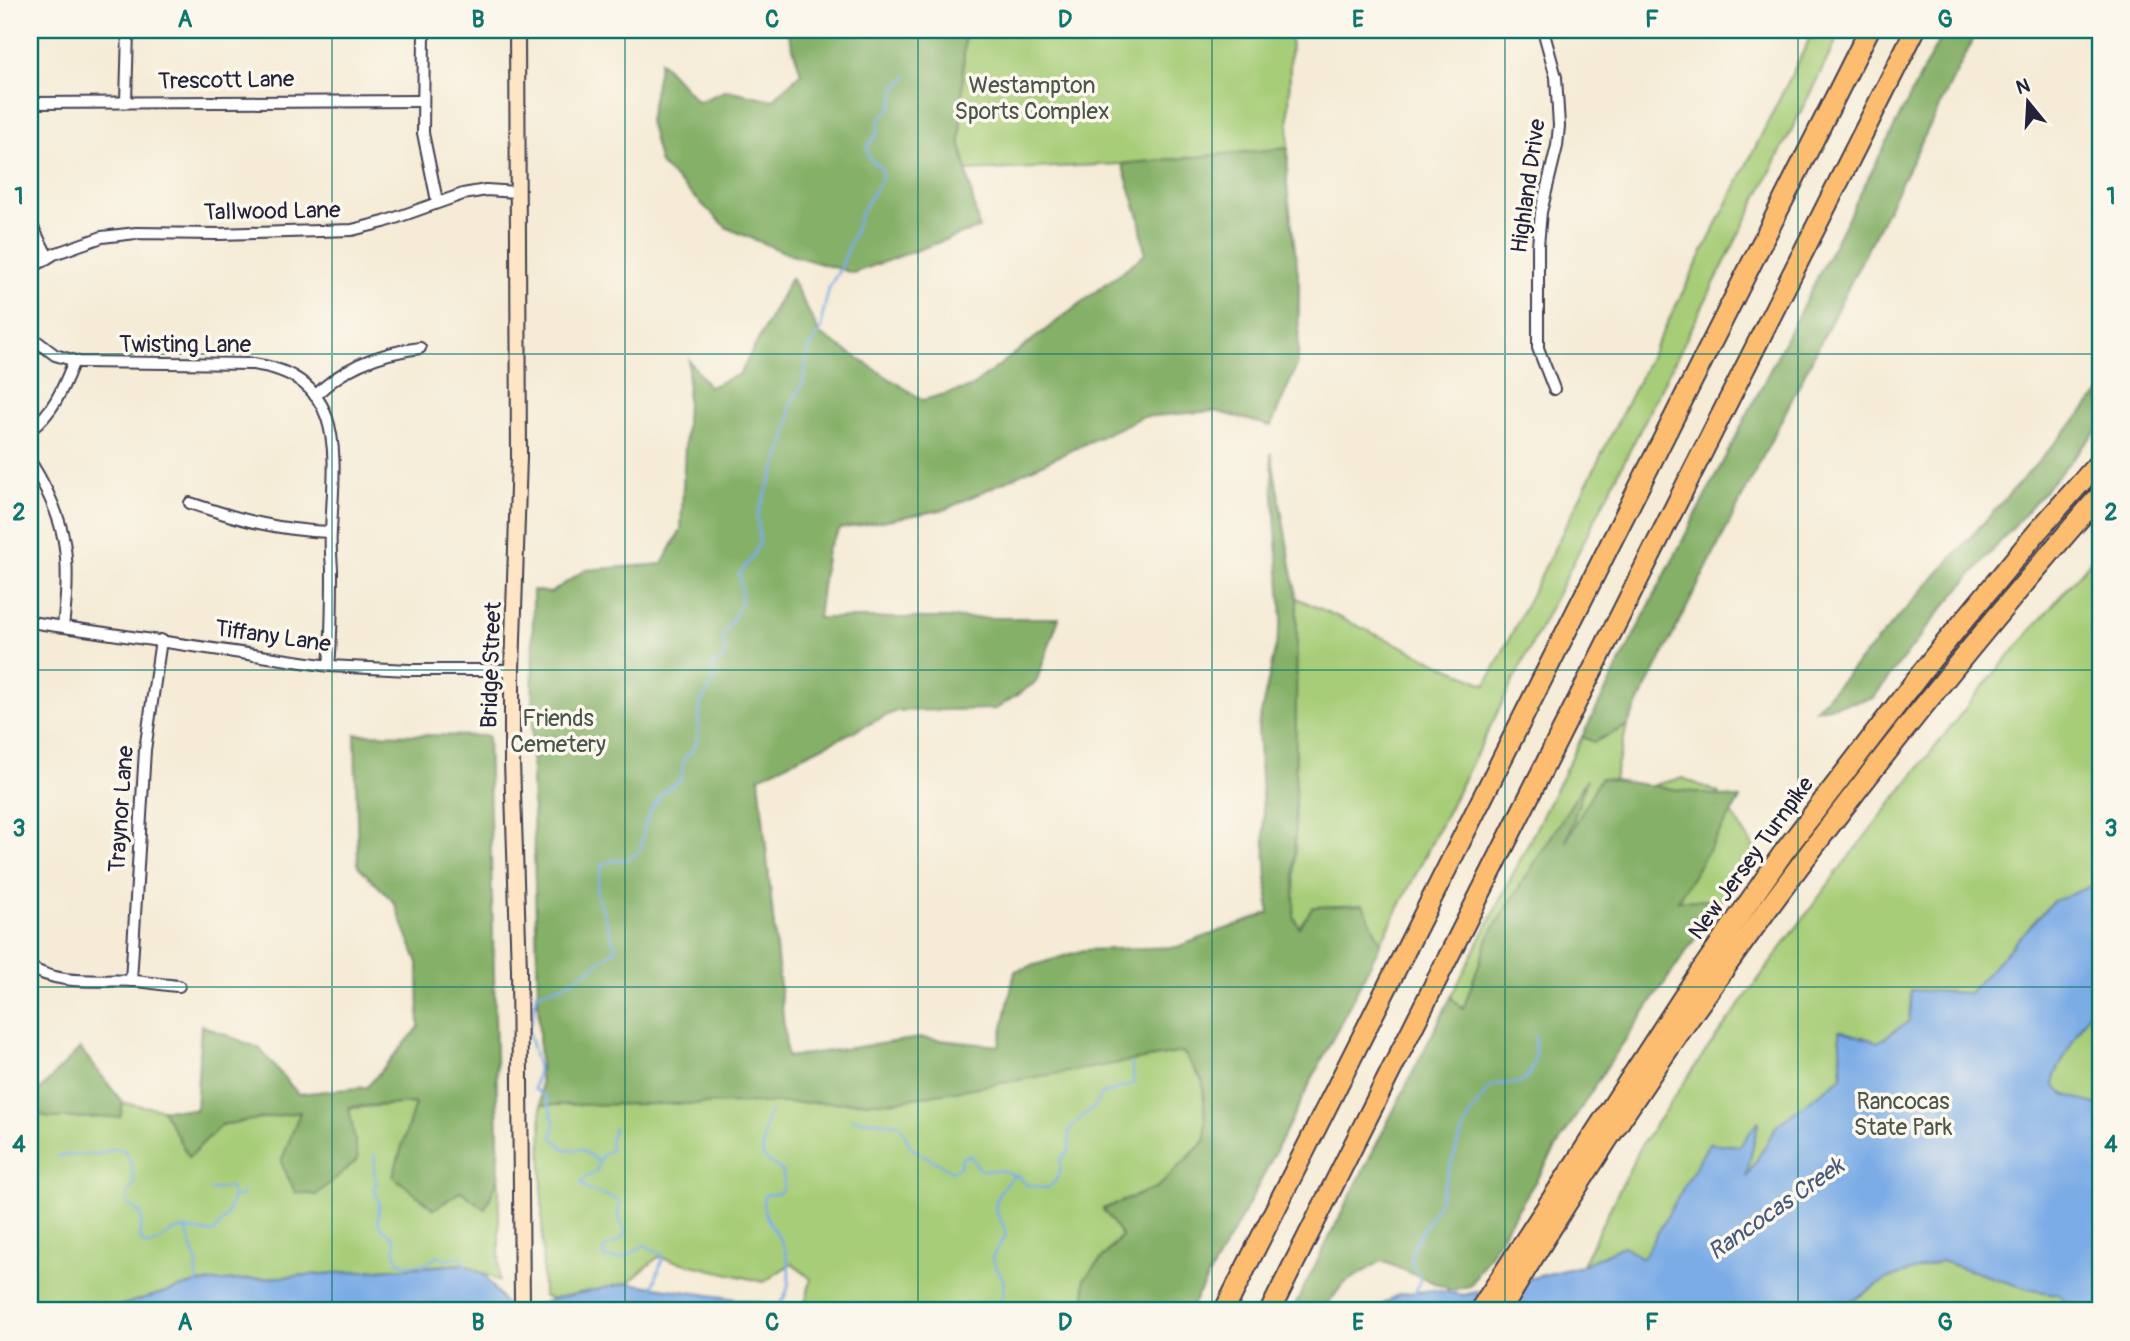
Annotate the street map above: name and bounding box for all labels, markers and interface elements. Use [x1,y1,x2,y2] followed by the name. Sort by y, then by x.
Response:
[178,5,193,34] text: A
[471,5,485,34] text: B
[765,5,779,34] text: C
[1058,5,1072,34] text: D
[1352,5,1364,34] text: E
[1645,5,1659,34] text: F
[1937,5,1953,34] text: G
[158,64,295,96] street label: Trescott Lane
[1994,66,2064,136] north arrow
[955,71,1109,126] park label: Westampton Sports Complex
[2013,73,2033,100] text: N
[1504,116,1552,255] street label: Highland Drive
[15,182,24,211] text: 1
[2107,182,2116,211] text: 1
[203,195,341,227] street label: Tallwood Lane
[119,330,252,359] street label: Twisting Lane
[13,498,26,527] text: 2
[2105,498,2118,527] text: 2
[474,600,508,729] street label: Bridge Street
[213,614,333,659] street label: Tiffany Lane
[510,704,606,759] park label: Friends Cemetery
[102,744,140,873] street label: Traynor Lane
[1682,770,1820,945] street label: New Jersey Turnpike
[13,814,25,843] text: 3
[2105,814,2117,843] text: 3
[1854,1087,1953,1142] park label: Rancocas State Park
[12,1130,26,1159] text: 4
[2104,1130,2118,1159] text: 4
[1703,1150,1851,1266] water label: Rancocas Creek
[178,1308,193,1337] text: A
[471,1308,485,1337] text: B
[765,1308,779,1337] text: C
[1058,1308,1072,1337] text: D
[1352,1308,1364,1337] text: E
[1645,1308,1659,1337] text: F
[1937,1308,1953,1337] text: G

